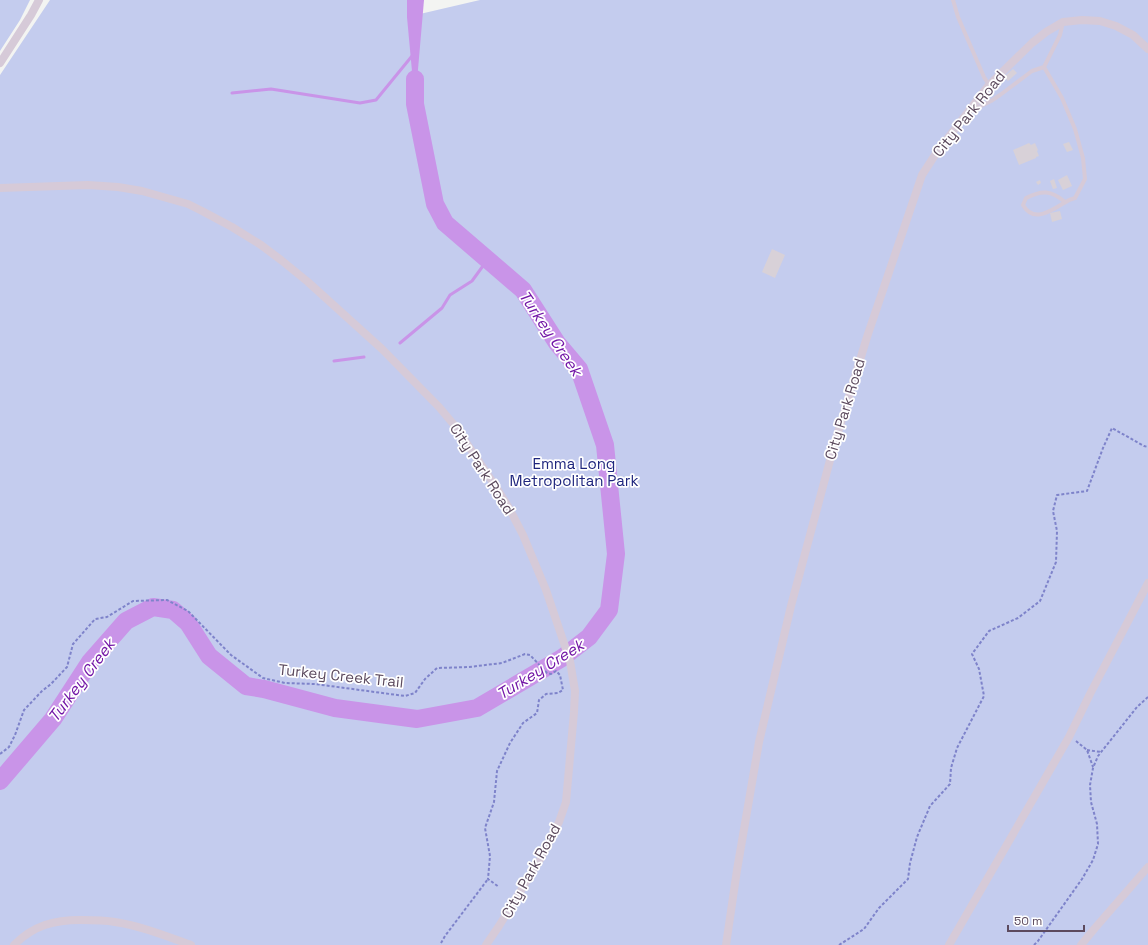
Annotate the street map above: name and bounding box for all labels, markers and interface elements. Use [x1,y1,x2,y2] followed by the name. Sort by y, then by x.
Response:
[928,67,1009,161] street label: City Park Road
[514,286,588,382] water label: Turkey Creek
[820,356,869,462] street label: City Park Road
[446,419,519,518] street label: City Park Road
[509,454,639,490] park label: Emma Long Metropolitan Park
[43,632,121,726] water label: Turkey Creek
[493,633,590,705] water label: Turkey Creek
[278,659,404,692] street label: Turkey Creek Trail
[497,820,564,921] street label: City Park Road
[1008,907,1084,933] scale bar
[1014,913,1042,929] text: 50 m

